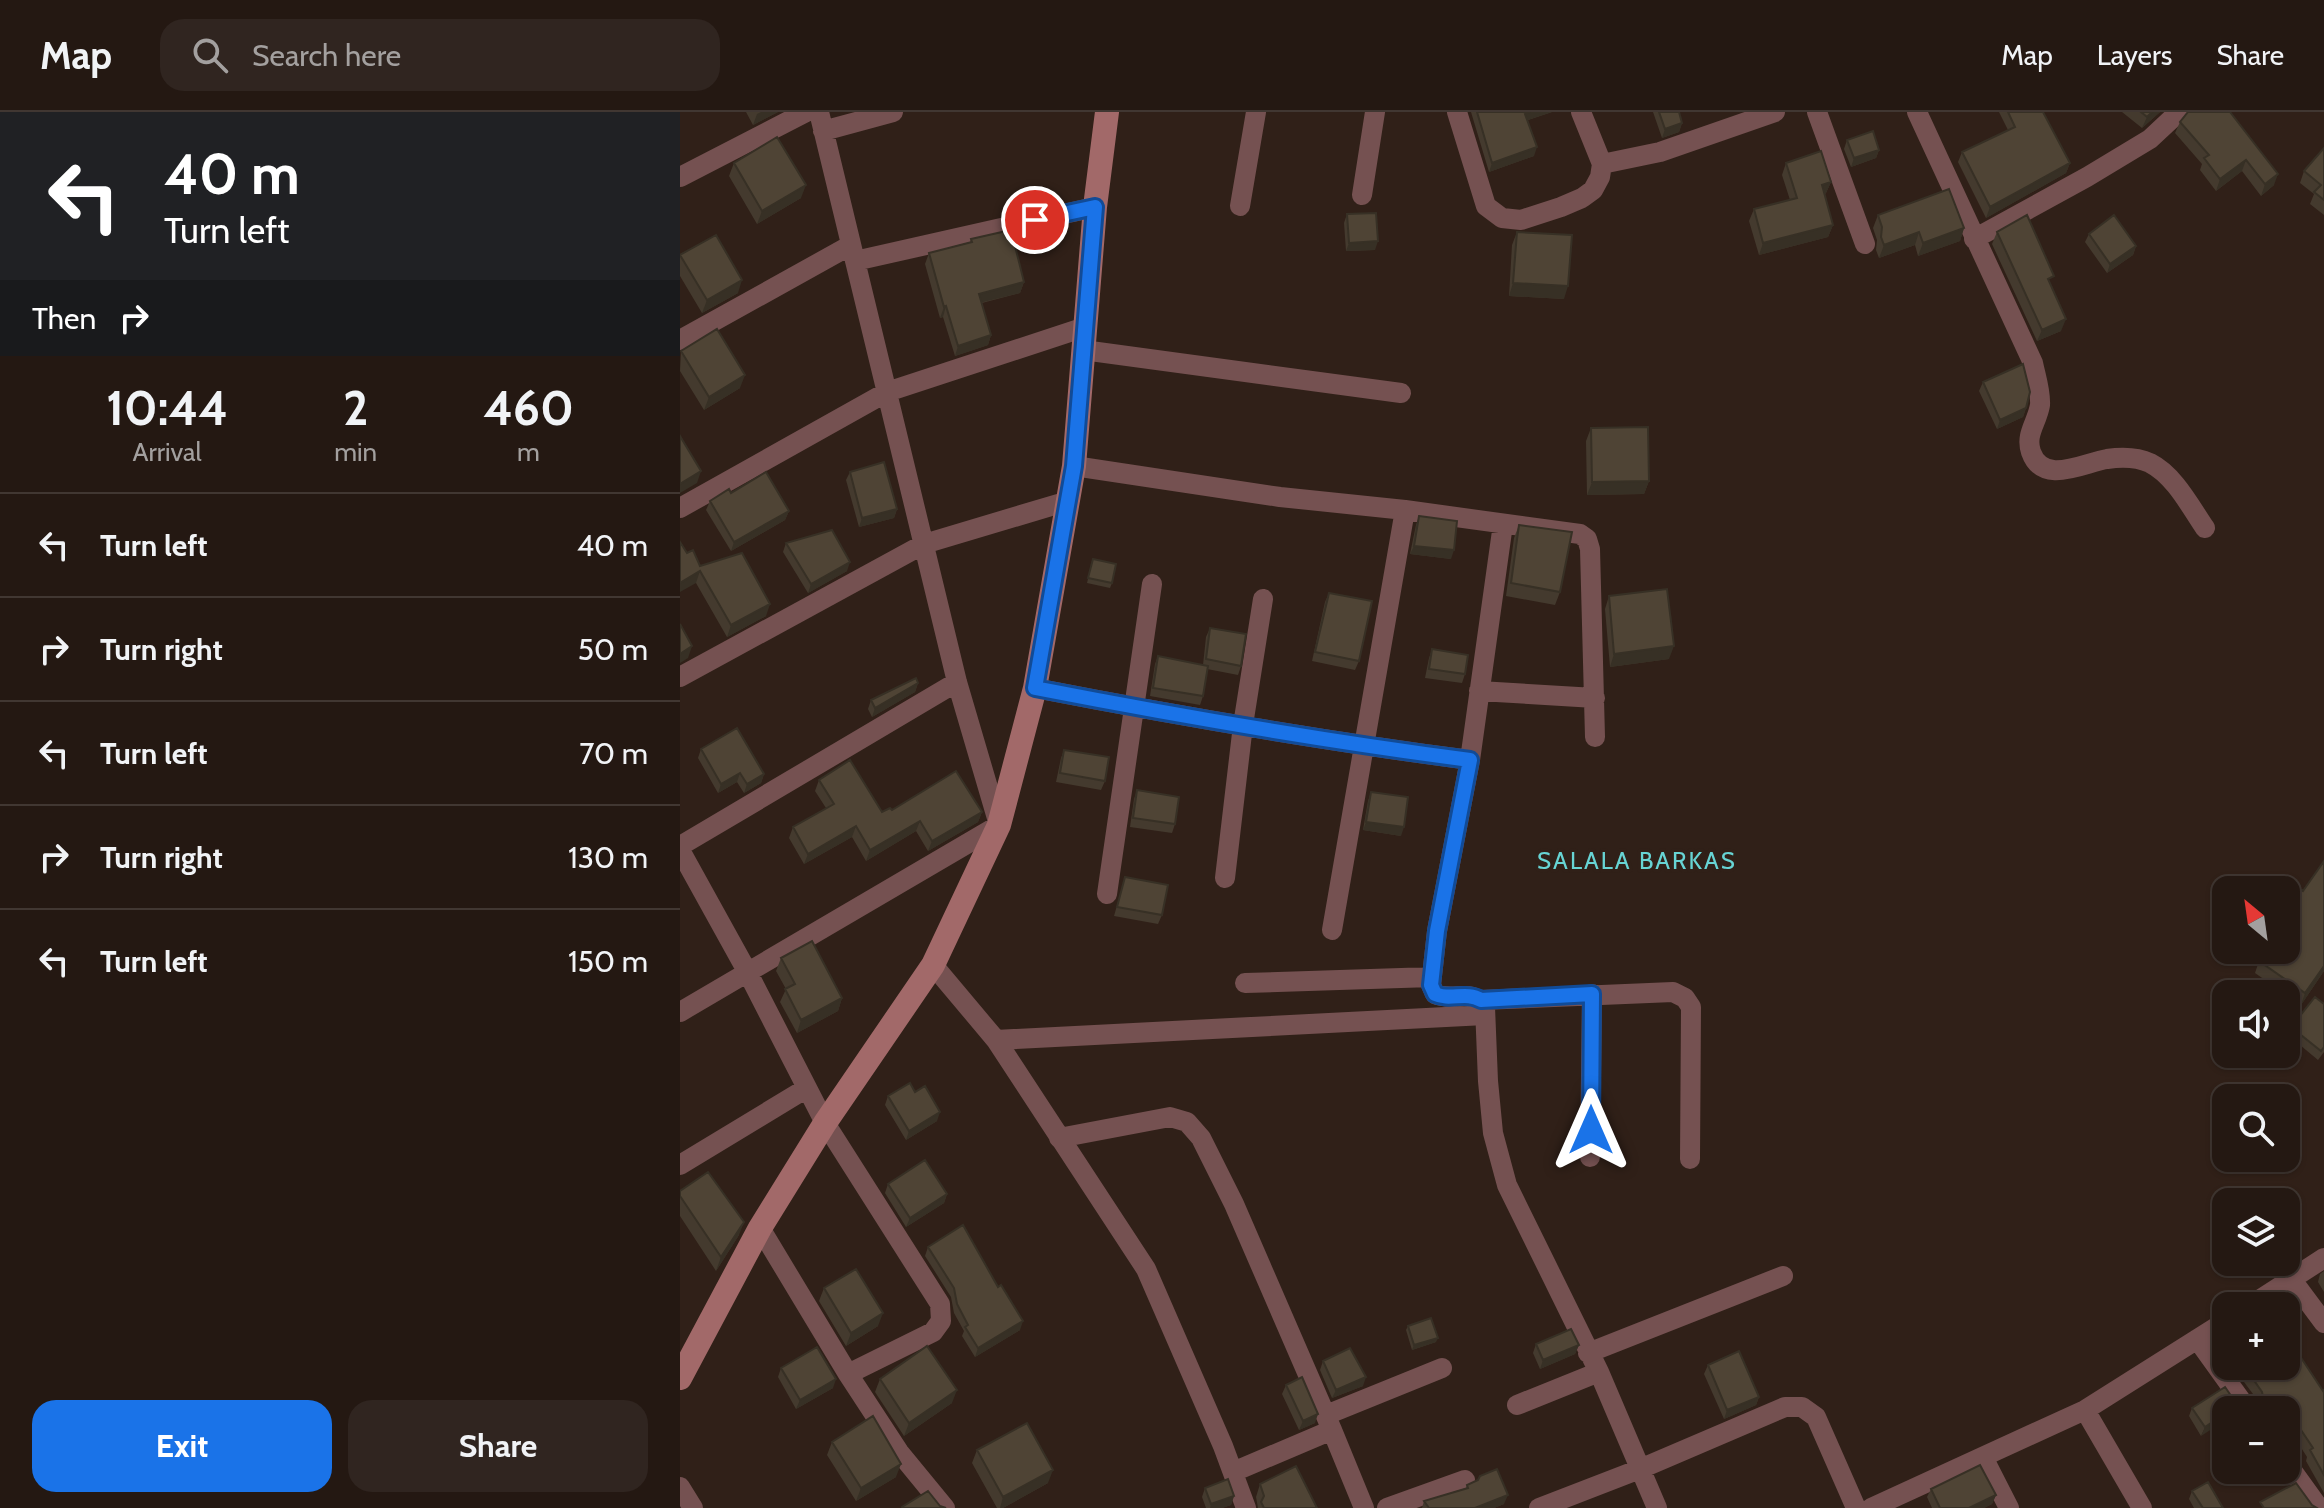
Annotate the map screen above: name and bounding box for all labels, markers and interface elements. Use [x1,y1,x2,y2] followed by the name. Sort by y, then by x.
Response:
[160,19,720,91] search box
[40,32,112,79] text: Map
[188,33,232,77] icon: search
[252,37,401,74] text: Search here
[2001,38,2053,72] text: Map
[2097,38,2172,72] text: Layers
[2216,38,2284,72] text: Share
[164,140,300,208] text: 40 m
[32,144,136,248] icon: left
[1001,186,1069,254] pin
[1013,198,1057,242] icon: arrive
[164,208,289,252] text: Turn left
[112,296,156,340] icon: right
[32,300,96,337] text: Then
[106,379,228,437] text: 10:44
[343,379,368,437] text: 2
[483,379,574,437] text: 460
[132,436,202,468] text: Arrival
[334,436,377,468] text: min
[517,436,540,468] text: m
[32,523,76,567] icon: left
[100,527,208,564] text: Turn left
[577,527,648,564] text: 40 m
[32,627,76,671] icon: right
[100,631,223,668] text: Turn right
[578,631,648,668] text: 50 m
[32,731,76,775] icon: left
[100,735,208,772] text: Turn left
[579,735,648,772] text: 70 m
[32,835,76,879] icon: right
[100,839,223,876] text: Turn right
[568,839,648,876] text: 130 m
[1537,846,1737,875] district label: SALALA BARKAS
[2212,876,2300,964] north arrow
[2212,876,2300,1484] map controls
[32,939,76,983] icon: left
[100,943,208,980] text: Turn left
[568,943,648,980] text: 150 m
[2212,980,2300,1068] button: sound
[2212,1084,2300,1172] button: search
[1549,1088,1633,1172] position arrow
[2212,1188,2300,1276] button: layers
[2212,1292,2300,1380] button: +
[2212,1396,2300,1484] button: −
[32,1400,332,1492] button: Exit
[348,1400,648,1492] button: Share

